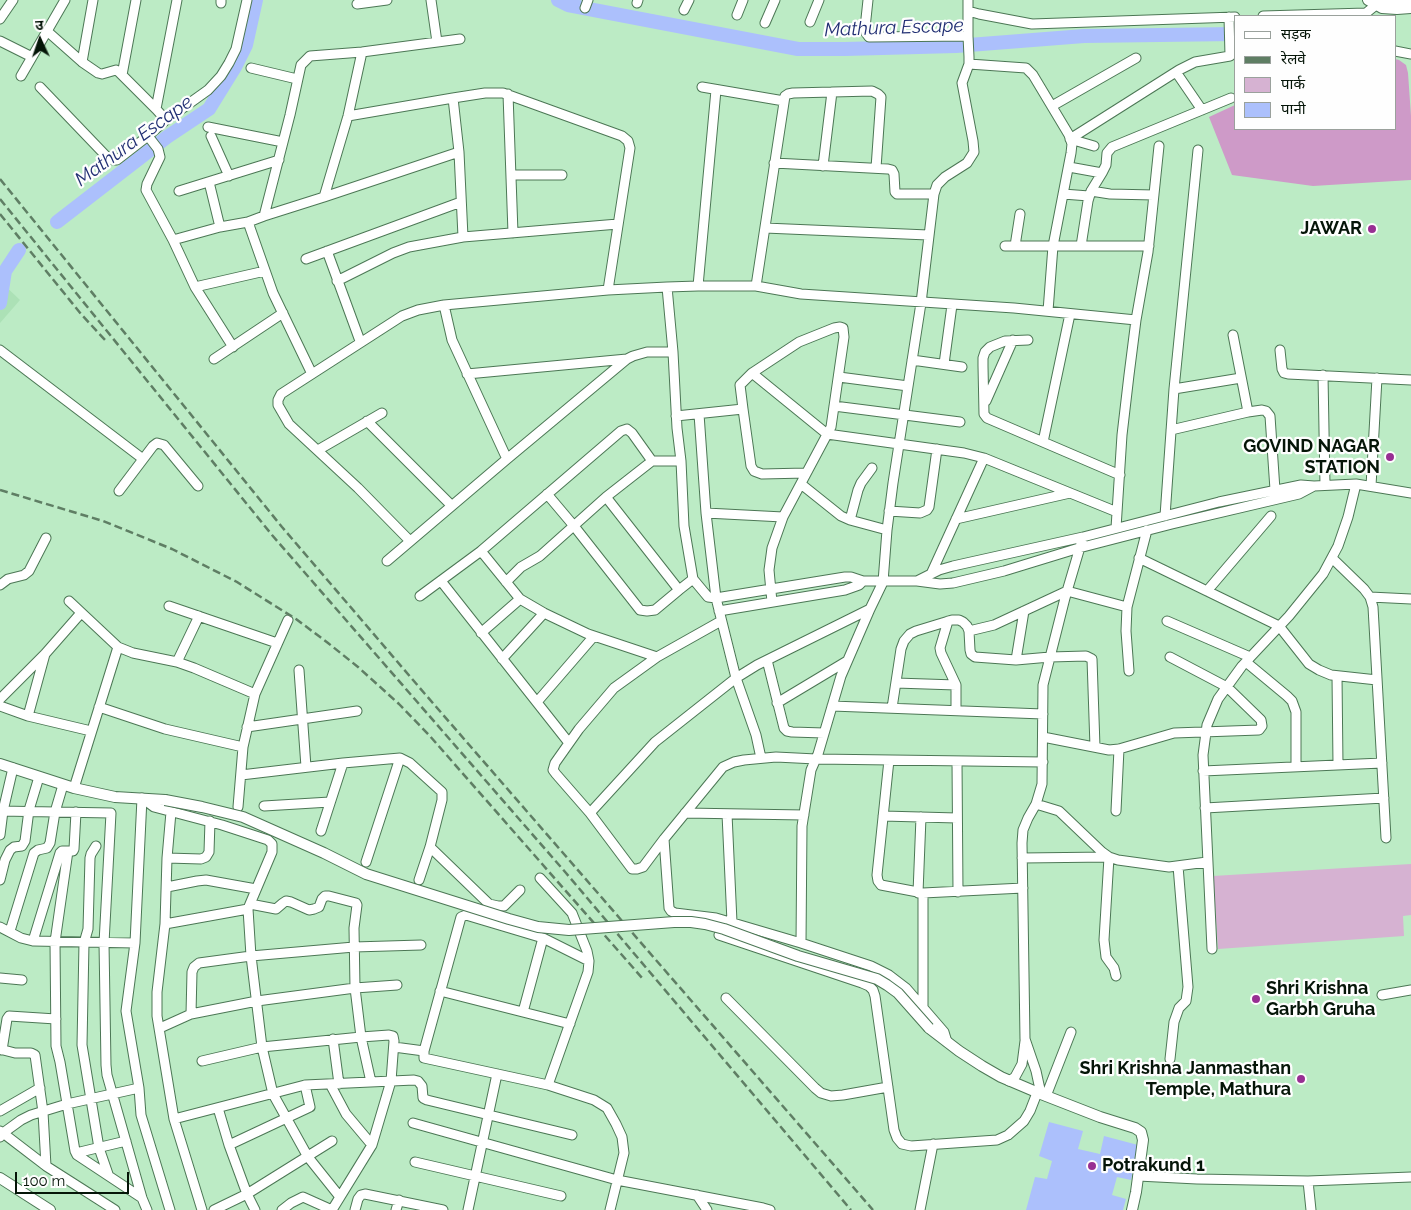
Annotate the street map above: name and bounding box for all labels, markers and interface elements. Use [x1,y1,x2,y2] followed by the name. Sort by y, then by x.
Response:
[824,14,964,42] water label: Mathura Escape
[15,15,65,65] north arrow
[1234,15,1396,130] legend
[35,17,44,33] text: उ
[1281,25,1311,43] text: सड़क
[1281,50,1306,68] text: रेलवे
[1281,75,1305,93] text: पार्क
[71,91,197,191] water label: Mathura Escape
[1281,100,1306,118] text: पानी
[1300,218,1362,240] place label: JAWAR
[1366,223,1378,235] marker: JAWAR
[1243,436,1380,478] place label: GOVIND NAGAR STATION
[1384,451,1396,463] marker: GOVIND NAGAR STATION
[1266,978,1375,1021] place label: Shri Krishna Garbh Gruha
[1250,993,1262,1005] marker: Shri Krishna Garbh Gruha
[1080,1058,1291,1100] place label: Shri Krishna Janmasthan Temple, Mathura
[1295,1073,1307,1085] marker: Shri Krishna Janmasthan Temple, Mathura
[1102,1155,1205,1177] place label: Potrakund 1
[1086,1160,1098,1172] marker: Potrakund 1
[18,1162,131,1194] scale bar
[23,1172,65,1190] text: 100 m

